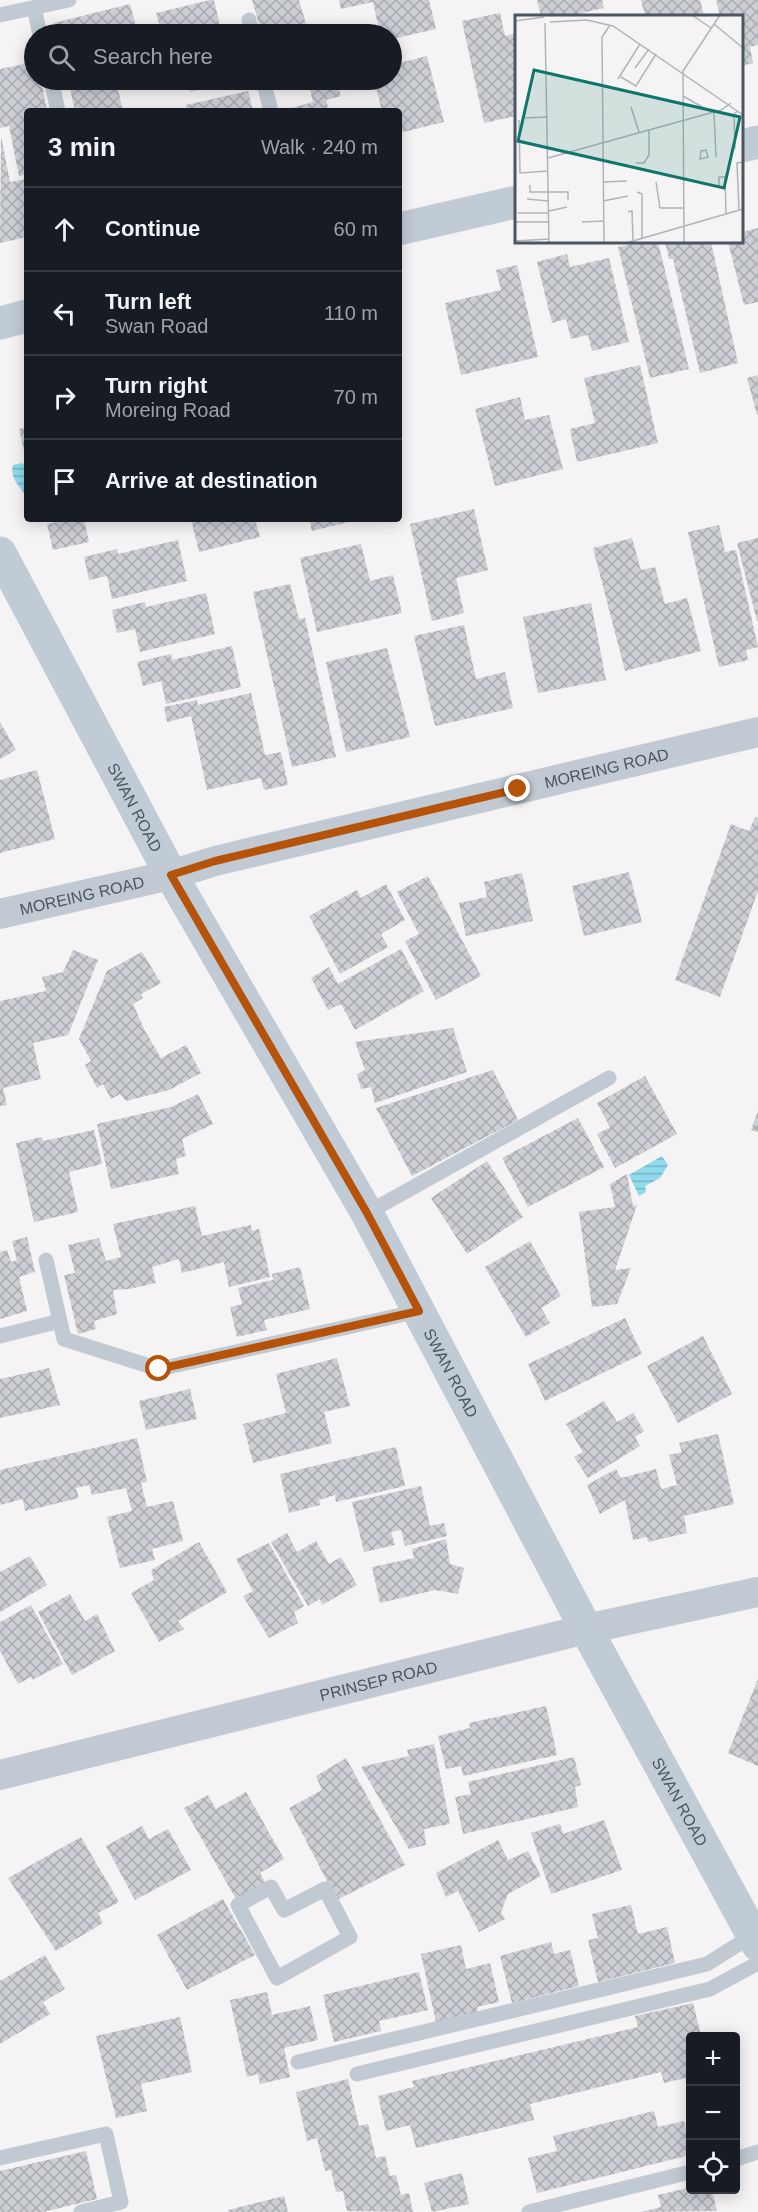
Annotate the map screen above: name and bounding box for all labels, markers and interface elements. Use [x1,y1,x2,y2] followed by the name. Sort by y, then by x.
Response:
[515,15,743,243] inset map
[24,24,402,90] search box
[45,41,78,74] icon: search
[93,44,213,69] text: Search here
[48,132,116,162] text: 3 min
[261,136,378,158] text: Walk · 240 m
[48,213,81,246] icon: ahead
[105,216,200,241] text: Continue
[334,218,378,240] text: 60 m
[105,289,191,314] text: Turn left
[48,297,81,330] icon: left
[324,302,378,324] text: 110 m
[105,315,208,337] text: Swan Road
[105,373,207,398] text: Turn right
[48,381,81,414] icon: right
[334,386,378,408] text: 70 m
[105,399,231,421] text: Moreing Road
[48,465,81,498] icon: arrive
[105,468,318,493] text: Arrive at destination
[543,746,670,791] street label: MOREING ROAD
[104,760,165,855] street label: SWAN ROAD
[504,775,530,801] route end
[18,873,146,918] street label: MOREING ROAD
[420,1326,481,1420] street label: SWAN ROAD
[145,1355,171,1381] route start
[318,1658,439,1704] street label: PRINSEP ROAD
[649,1755,710,1849] street label: SWAN ROAD
[686,2032,740,2194] map controls
[686,2032,740,2086] button: +
[686,2086,740,2140] button: −
[686,2140,740,2194] button: locate

